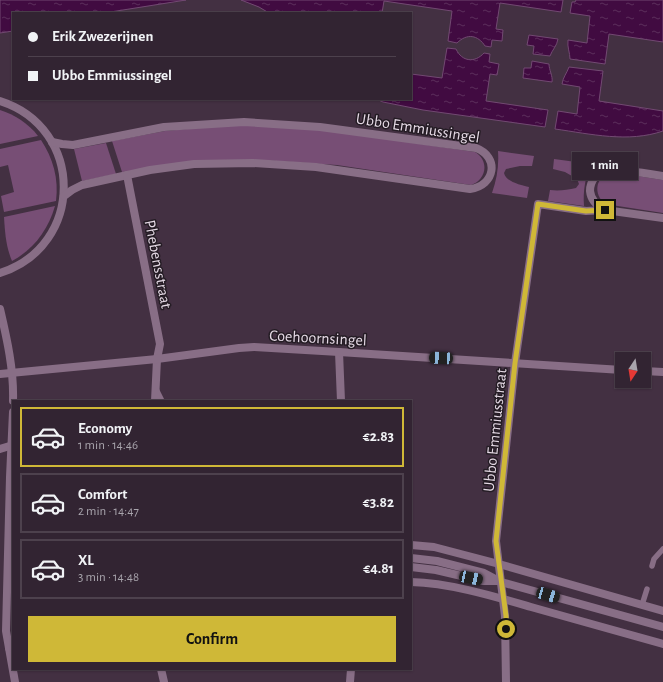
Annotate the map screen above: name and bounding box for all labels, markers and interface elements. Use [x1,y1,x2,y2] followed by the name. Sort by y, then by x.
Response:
[52,29,153,44] text: Erik Zwezerijnen
[52,68,172,83] text: Ubbo Emmiussingel
[355,110,481,146] street label: Ubbo Emmiussingel
[572,152,638,180] callout: 1 min
[591,159,619,172] text: 1 min
[596,201,614,219] route end
[142,219,174,310] street label: Phebensstraat
[269,327,367,349] street label: Coehoornsingel
[429,351,453,365] car
[615,352,651,388] north arrow
[615,352,651,388] map controls
[481,368,509,493] street label: Ubbo Emmiusstraat
[30,419,66,455] icon: car
[78,421,132,436] text: Economy
[363,429,394,444] text: €2.83
[78,439,138,452] text: 1 min · 14:46
[30,485,66,521] icon: car
[78,487,127,502] text: Comfort
[363,495,394,510] text: €3.82
[78,505,139,518] text: 2 min · 14:47
[30,551,66,587] icon: car
[78,553,94,568] text: XL
[363,561,394,576] text: €4.81
[458,570,484,586] car
[78,571,139,584] text: 3 min · 14:48
[535,586,561,604] car
[28,616,396,662] button: Confirm
[497,620,515,638] route start

